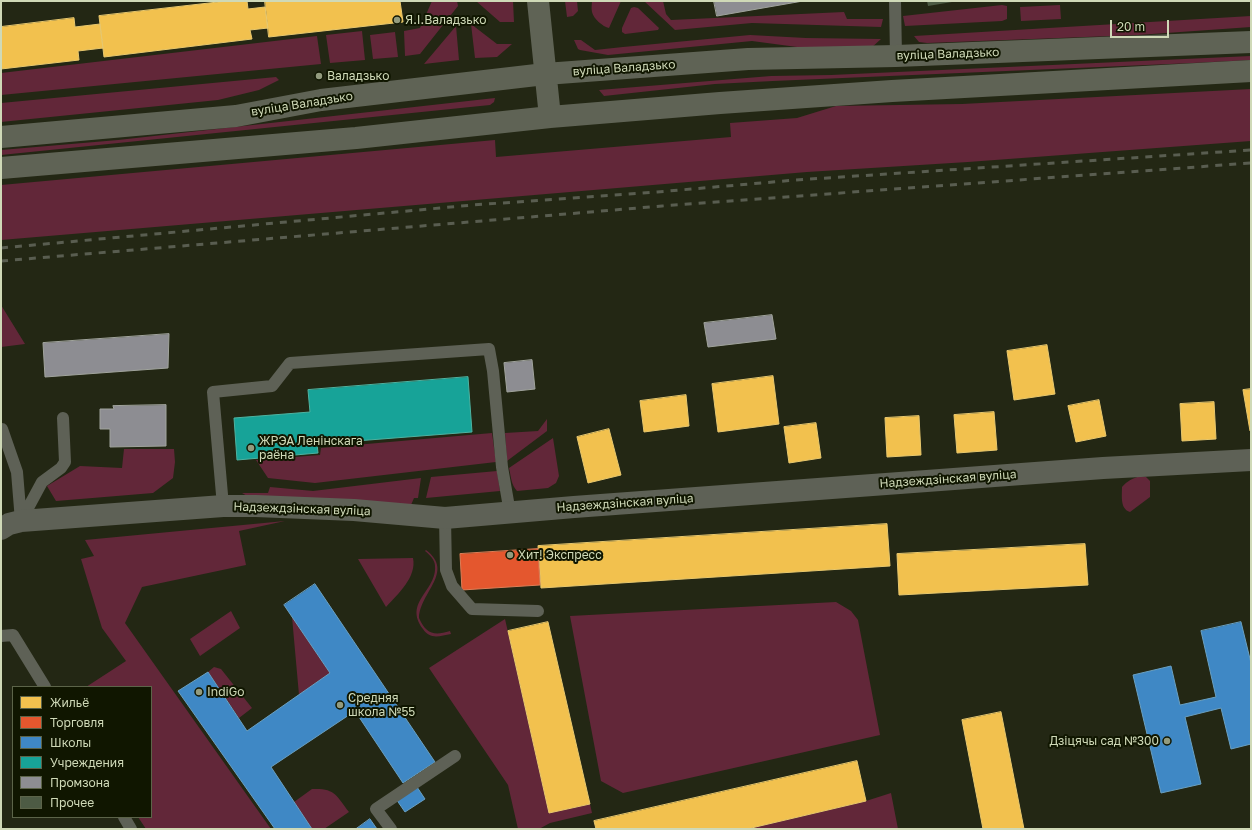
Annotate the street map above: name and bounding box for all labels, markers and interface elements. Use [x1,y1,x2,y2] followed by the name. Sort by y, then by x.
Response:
[1112,12,1171,38] scale bar
[405,13,487,27] place label: Я.І.Валадзько
[392,15,402,25] marker: Я.І.Валадзько
[1117,19,1145,34] text: 20 m
[896,45,1000,63] street label: вуліца Валадзько
[572,57,676,79] street label: вуліца Валадзько
[327,69,389,83] place label: Валадзько
[314,71,324,81] marker: Валадзько
[250,89,354,119] street label: вуліца Валадзько
[259,434,363,462] place label: ЖРЭА Ленінскага раёна
[246,443,256,453] marker: ЖРЭА Ленінскага раёна
[879,467,1017,491] street label: Надзеждзінская вуліца
[556,491,694,515] street label: Надзеждзінская вуліца
[233,499,371,519] street label: Надзеждзінская вуліца
[518,548,602,562] place label: Хит! Экспресс
[505,550,515,560] marker: Хит! Экспресс
[207,685,244,699] place label: IndiGo
[12,686,152,818] legend
[194,687,204,697] marker: IndiGo
[348,691,415,719] place label: Средняя школа №55
[50,695,89,710] text: Жильё
[335,700,345,710] marker: Средняя школа №55
[50,715,104,730] text: Торговля
[1049,734,1159,748] place label: Дзіцячы сад №300
[50,735,91,750] text: Школы
[1162,736,1172,746] marker: Дзіцячы сад №300
[50,755,124,770] text: Учреждения
[50,775,110,790] text: Промзона
[50,795,94,810] text: Прочее

